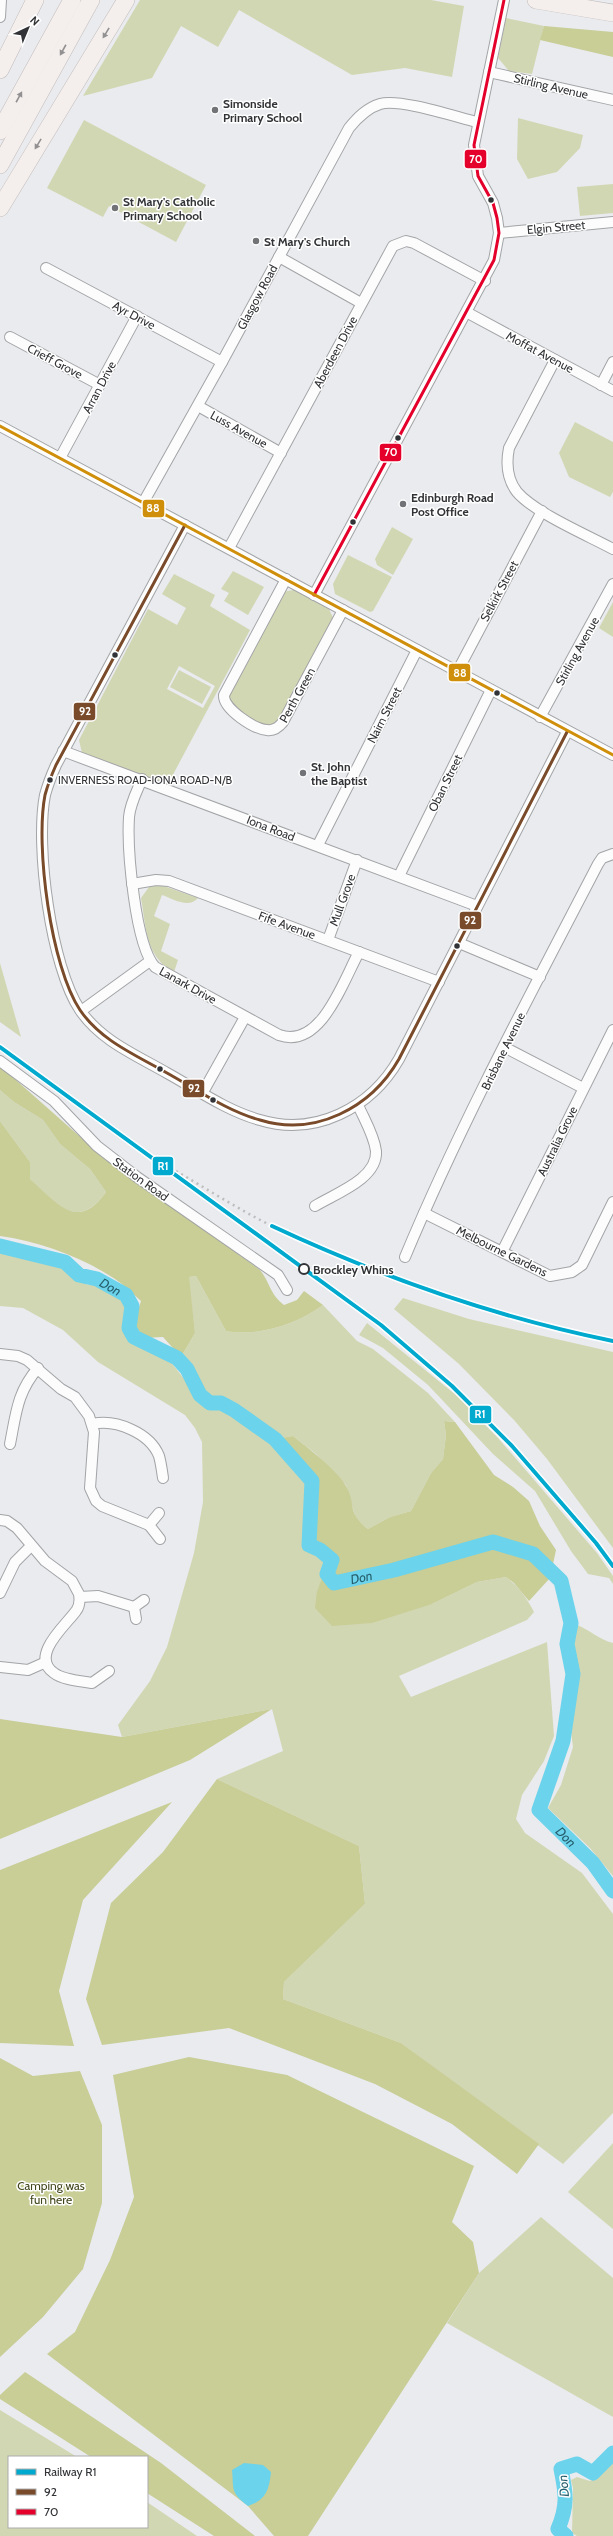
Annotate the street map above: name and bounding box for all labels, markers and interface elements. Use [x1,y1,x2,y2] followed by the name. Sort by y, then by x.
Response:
[8,8,48,48] north arrow
[27,13,43,29] text: N
[102,27,109,39] one-way arrow
[60,44,67,55] one-way arrow
[512,70,590,102] street label: Stirling Avenue
[16,91,22,102] one-way arrow
[223,96,302,125] place label: Simonside Primary School
[210,105,220,115] marker: Simonside Primary School
[35,138,42,150] one-way arrow
[464,149,487,169] line badge: 70
[469,152,483,166] text: 70
[123,194,216,223] place label: St Mary's Catholic Primary School
[486,195,496,205] unlabelled marker
[110,203,120,213] marker: St Mary's Catholic Primary School
[526,217,586,237] street label: Elgin Street
[264,234,350,249] place label: St Mary's Church
[251,236,261,246] marker: St Mary's Church
[234,262,280,332] street label: Glasgow Road
[110,297,158,333] street label: Ayr Drive
[310,314,360,390] street label: Aberdeen Drive
[504,328,576,376] street label: Moffat Avenue
[25,340,85,382] street label: Crieff Grove
[79,358,119,416] street label: Arran Drive
[208,407,270,451] street label: Luss Avenue
[393,433,403,443] unlabelled marker
[379,443,402,462] line badge: 70
[384,445,398,459] text: 70
[411,490,494,519] place label: Edinburgh Road Post Office
[142,499,165,518] line badge: 88
[398,499,408,509] marker: Edinburgh Road Post Office
[146,501,160,515] text: 88
[348,517,358,527] unlabelled marker
[477,558,521,624] street label: Selkirk Street
[552,614,602,688] street label: Stirling Avenue
[110,650,120,660] unlabelled marker
[448,663,471,682] line badge: 88
[276,665,318,725] street label: Perth Green
[453,666,467,680] text: 88
[364,685,404,745] street label: Nairn Street
[492,688,502,698] unlabelled marker
[73,702,96,721] line badge: 92
[79,704,91,718] text: 92
[425,752,465,814] street label: Oban Street
[311,759,367,788] place label: St. John the Baptist
[298,768,308,778] marker: St. John the Baptist
[58,773,233,787] place label: INVERNESS ROAD-IONA ROAD-N/B
[45,775,55,785] marker: INVERNESS ROAD-IONA ROAD-N/B
[245,812,297,844] street label: Iona Road
[326,872,358,928] street label: Mull Grove
[256,908,318,942] street label: Fife Avenue
[459,911,482,930] line badge: 92
[464,913,476,927] text: 92
[452,941,462,951] unlabelled marker
[157,963,219,1007] street label: Lanark Drive
[478,1010,528,1092] street label: Brisbane Avenue
[155,1064,165,1074] unlabelled marker
[182,1079,205,1098] line badge: 92
[188,1081,200,1095] text: 92
[208,1095,218,1105] unlabelled marker
[534,1104,580,1178] street label: Australia Grove
[110,1154,172,1204] street label: Station Road
[152,1156,174,1176] line badge: R1
[158,1159,168,1173] text: R1
[454,1222,550,1280] street label: Melbourne Gardens
[313,1262,394,1277] place label: Brockley Whins
[298,1263,310,1275] marker: Brockley Whins
[97,1274,124,1299] water label: Don
[469,1405,492,1424] line badge: R1
[475,1407,485,1421] text: R1
[349,1567,374,1587] water label: Don
[553,1823,580,1850] water label: Don
[17,2178,85,2207] park label: Camping was fun here
[8,2456,148,2528] legend
[44,2464,96,2479] text: Railway R1
[554,2474,572,2498] water label: Don
[44,2484,57,2499] text: 92
[44,2504,58,2519] text: 70

